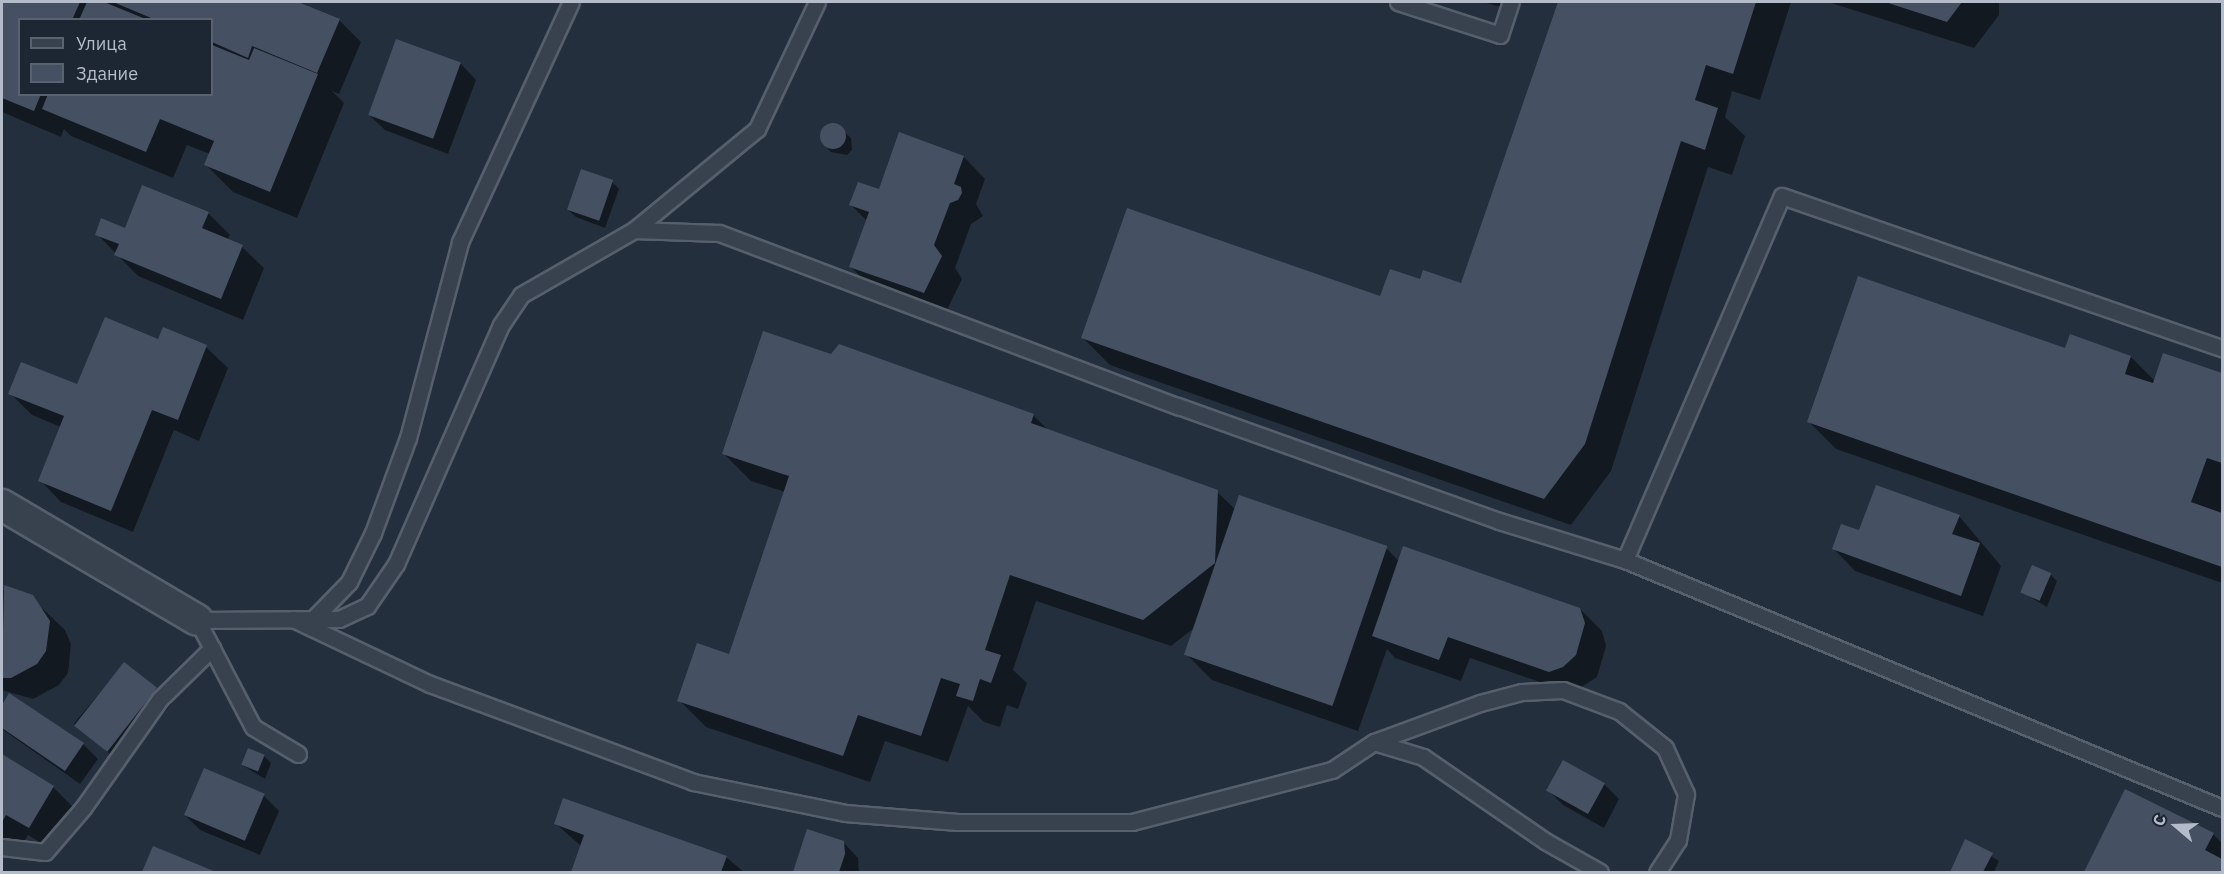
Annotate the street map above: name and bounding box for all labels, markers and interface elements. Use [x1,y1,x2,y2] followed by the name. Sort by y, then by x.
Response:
[18,18,213,96] legend
[76,32,127,55] text: Улица
[76,62,138,85] text: Здание
[2146,796,2206,856] north arrow
[2148,812,2170,828] text: С

